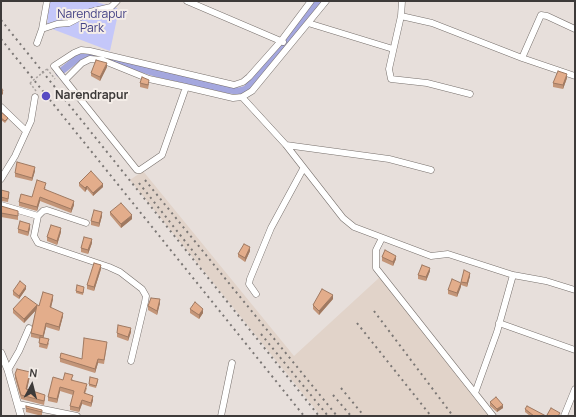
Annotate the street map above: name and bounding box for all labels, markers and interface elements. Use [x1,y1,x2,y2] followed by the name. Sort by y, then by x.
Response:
[57,8,127,36] park label: Narendrapur Park
[55,89,128,103] place label: Narendrapur
[40,90,52,102] marker: Narendrapur
[12,365,52,405] north arrow
[29,365,38,381] text: N

